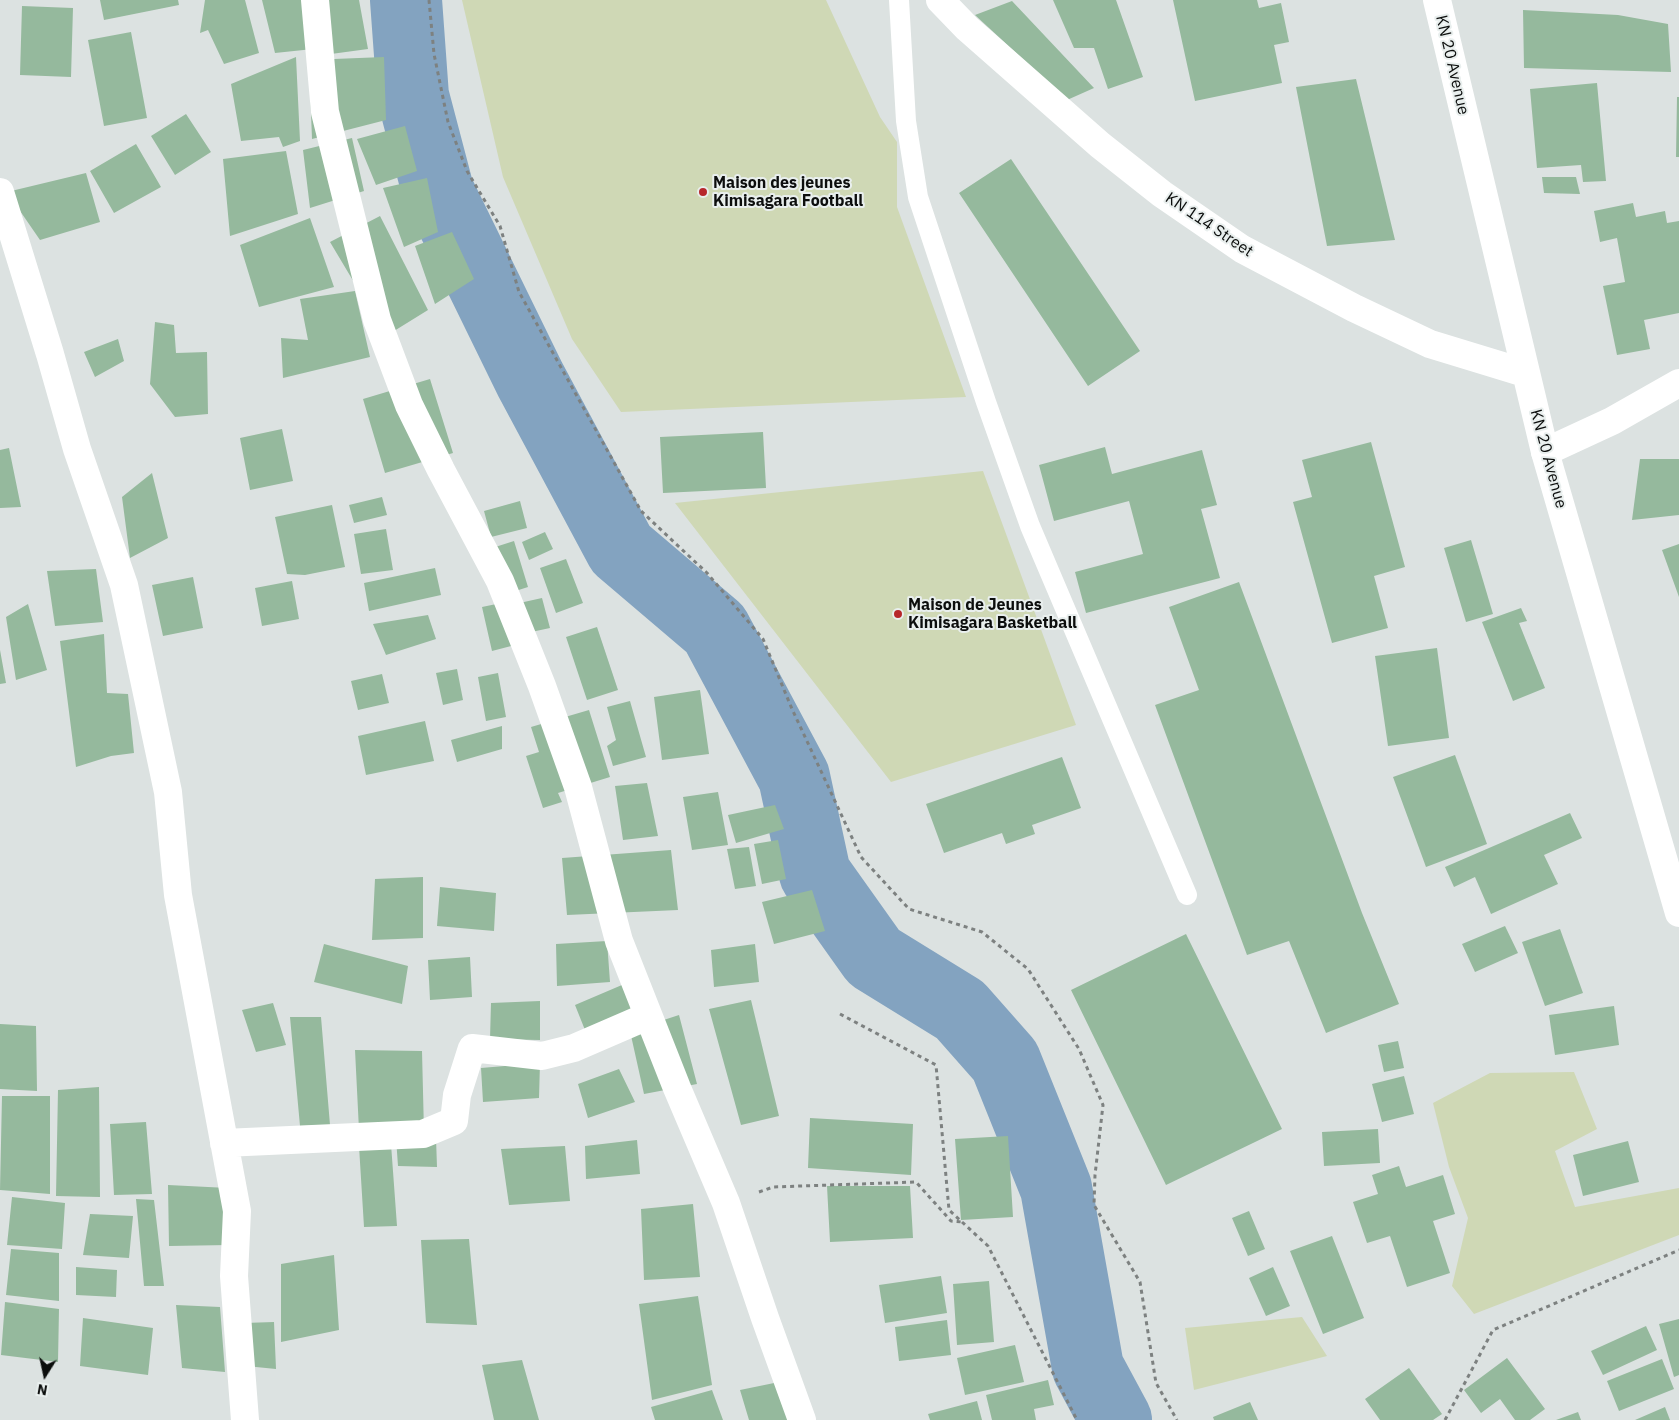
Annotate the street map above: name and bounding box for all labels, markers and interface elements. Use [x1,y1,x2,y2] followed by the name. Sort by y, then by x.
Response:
[1431,13,1473,117] street label: KN 20 Avenue
[713,173,863,211] place label: Maison des jeunes Kimisagara Football
[697,186,709,198] marker: Maison des jeunes Kimisagara Football
[1161,189,1257,261] street label: KN 114 Street
[1526,407,1570,511] street label: KN 20 Avenue
[908,595,1077,633] place label: Maison de Jeunes Kimisagara Basketball
[892,608,904,620] marker: Maison de Jeunes Kimisagara Basketball
[20,1350,70,1400] north arrow
[36,1380,49,1400] text: N

